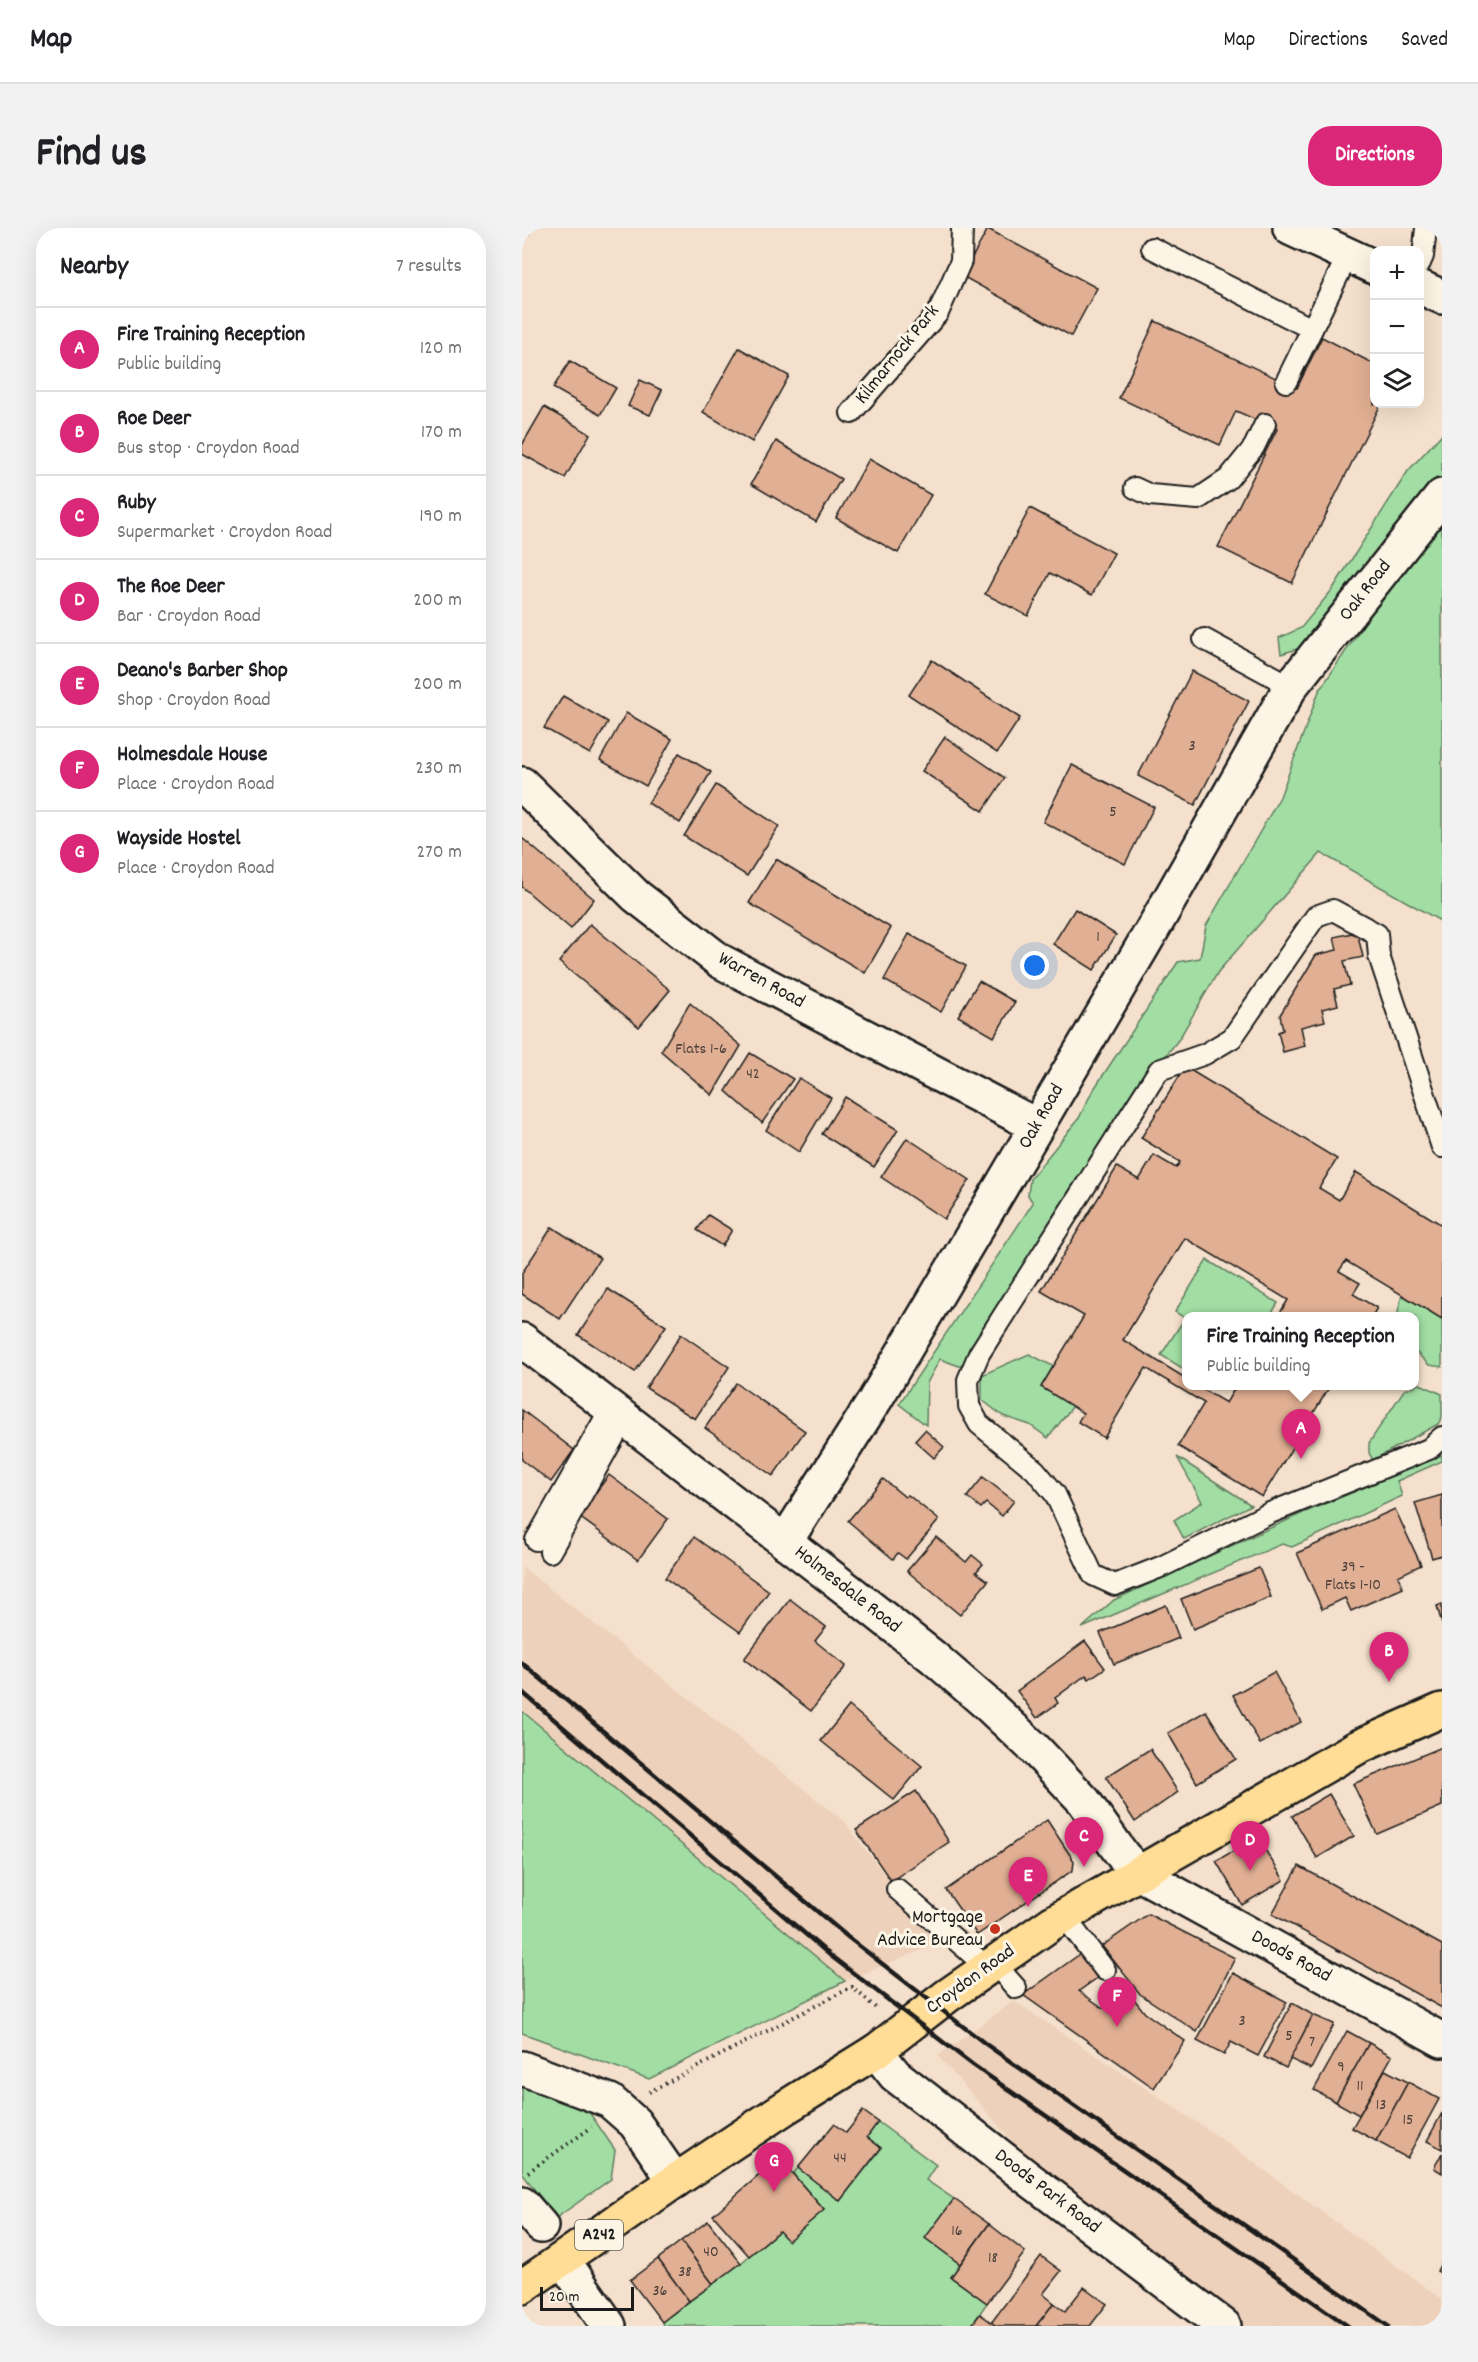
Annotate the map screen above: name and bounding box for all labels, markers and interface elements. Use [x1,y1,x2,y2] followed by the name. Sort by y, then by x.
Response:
[30,21,72,61] text: Map
[1224,26,1255,56] text: Map
[1288,26,1368,56] text: Directions
[1401,26,1448,56] text: Saved
[36,126,147,186] text: Find us
[1308,126,1442,186] button: Directions
[1370,246,1424,408] map controls
[1370,246,1424,300] button: +
[60,249,128,286] text: Nearby
[396,253,462,281] text: 7 results
[849,299,947,411] street label: Kilmarnock Park
[1370,300,1424,354] button: −
[117,320,305,351] text: Fire Training Reception
[74,335,85,363] text: A
[420,335,462,363] text: 120 m
[117,351,221,379] text: Public building
[1370,354,1424,408] button: layers
[117,404,191,435] text: Roe Deer
[75,419,84,447] text: B
[421,419,462,447] text: 170 m
[117,435,300,463] text: Bus stop · Croydon Road
[117,488,156,519] text: Ruby
[75,503,84,531] text: C
[419,503,462,531] text: 190 m
[117,519,332,547] text: Supermarket · Croydon Road
[1333,554,1399,628] street label: Oak Road
[117,572,225,603] text: The Roe Deer
[74,587,85,615] text: D
[413,587,462,615] text: 200 m
[117,603,261,631] text: Bar · Croydon Road
[117,656,288,687] text: Deano's Barber Shop
[75,671,84,699] text: E
[413,671,462,699] text: 200 m
[117,687,271,715] text: Shop · Croydon Road
[1188,735,1196,758] house number: 3
[117,740,267,771] text: Holmesdale House
[75,755,84,783] text: F
[415,755,462,783] text: 230 m
[117,771,275,799] text: Place · Croydon Road
[1109,801,1117,824] house number: 5
[117,824,241,855] text: Wayside Hostel
[74,839,85,867] text: G
[416,839,462,867] text: 270 m
[117,855,275,883] text: Place · Croydon Road
[1096,926,1100,949] house number: 1
[712,946,810,1016] street label: Warren Road
[1020,951,1049,980] your location
[675,1038,727,1061] house number: Flats 1-6
[746,1063,760,1086] house number: 42
[1012,1079,1072,1155] street label: Oak Road
[1182,1312,1419,1390] popup
[1206,1322,1395,1353] text: Fire Training Reception
[1206,1353,1311,1381] text: Public building
[1282,1410,1320,1459] pin: A
[787,1539,907,1641] street label: Holmesdale Road
[1325,1556,1381,1597] house number: 39 - Flats 1-10
[1370,1632,1408,1682] pin: B
[1064,1818,1104,1867] pin: C
[1230,1822,1270,1871] pin: D
[1008,1858,1048,1907] pin: E
[877,1904,983,1955] place label: Mortgage Advice Bureau
[988,1922,1002,1936] marker: Mortgage Advice Bureau
[1246,1923,1336,1991] street label: Doods Road
[921,1938,1021,2022] street label: Croydon Road
[1098,1978,1136,2027] pin: F
[1238,2010,1246,2033] house number: 3
[1285,2025,1293,2048] house number: 5
[1309,2031,1315,2054] house number: 7
[1337,2056,1345,2079] house number: 9
[1356,2075,1364,2098] house number: 11
[1376,2094,1386,2117] house number: 13
[1403,2109,1413,2132] house number: 15
[754,2142,794,2192] pin: G
[988,2143,1106,2241] street label: Doods Park Road
[833,2147,847,2170] house number: 44
[575,2220,623,2250] road number: A242
[951,2220,963,2243] house number: 16
[703,2241,719,2264] house number: 40
[988,2247,998,2270] house number: 18
[678,2261,692,2284] house number: 38
[653,2280,668,2303] house number: 36
[540,2284,634,2312] scale bar
[549,2286,579,2309] text: 20 m

